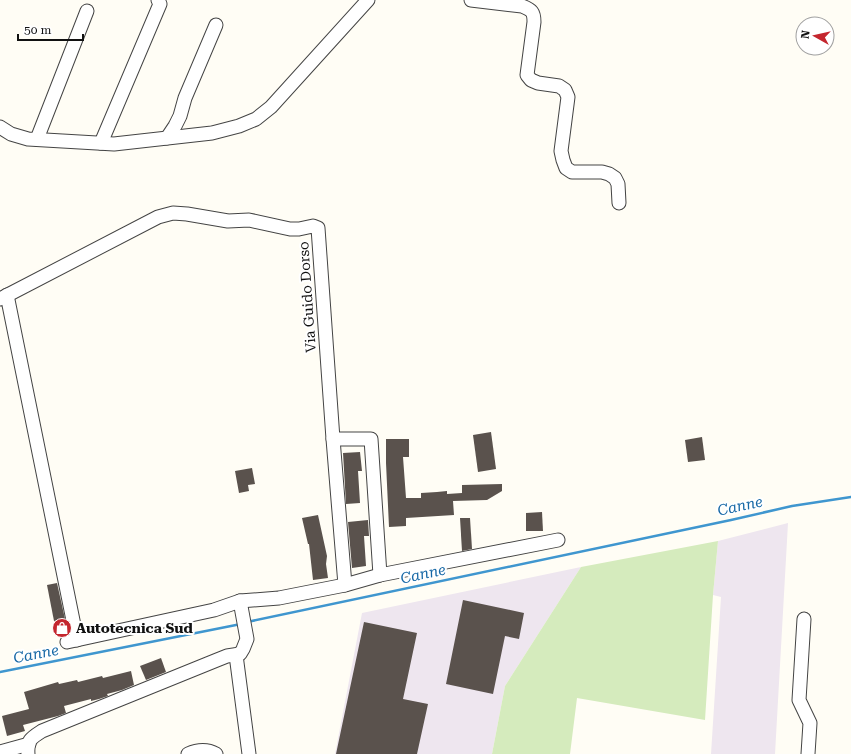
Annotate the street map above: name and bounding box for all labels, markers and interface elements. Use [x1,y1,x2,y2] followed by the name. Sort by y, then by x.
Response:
[18,16,83,42] scale bar
[795,16,835,56] north arrow
[24,23,51,37] text: 50 m
[799,29,813,40] text: N
[295,241,319,353] street label: Via Guido Dorso
[716,492,765,520] water label: Canne
[399,560,448,588] water label: Canne
[51,617,73,639] shop icon: Autotecnica Sud
[76,620,194,636] place label: Autotecnica Sud
[12,641,61,667] water label: Canne

